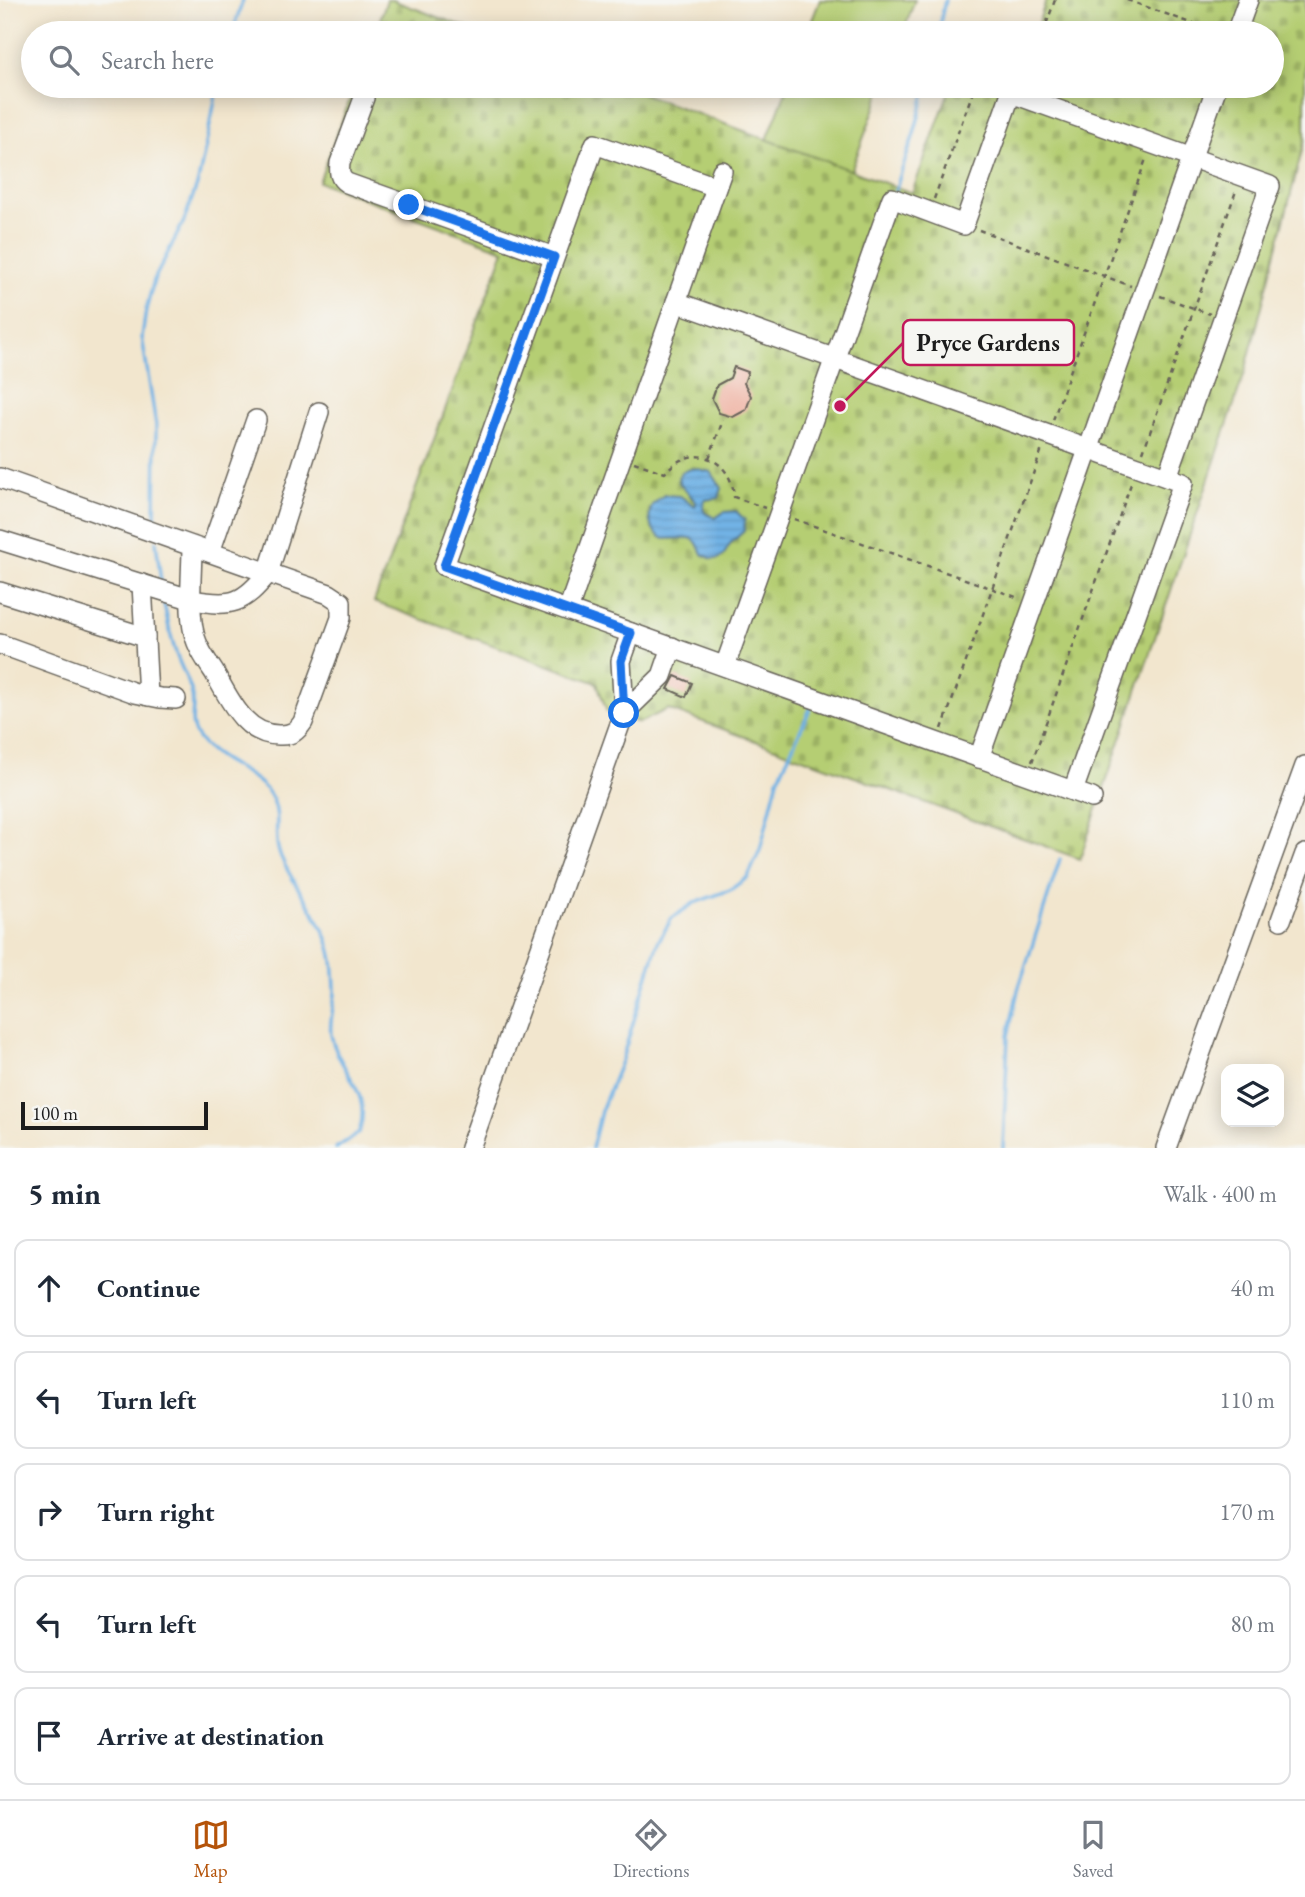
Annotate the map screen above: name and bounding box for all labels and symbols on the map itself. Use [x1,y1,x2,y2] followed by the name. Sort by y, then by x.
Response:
[393,189,424,220] route end
[903,320,1074,365] callout: Pryce Gardens
[916,327,1060,359] text: Pryce Gardens
[608,697,639,728] route start
[21,1099,208,1131] scale bar

